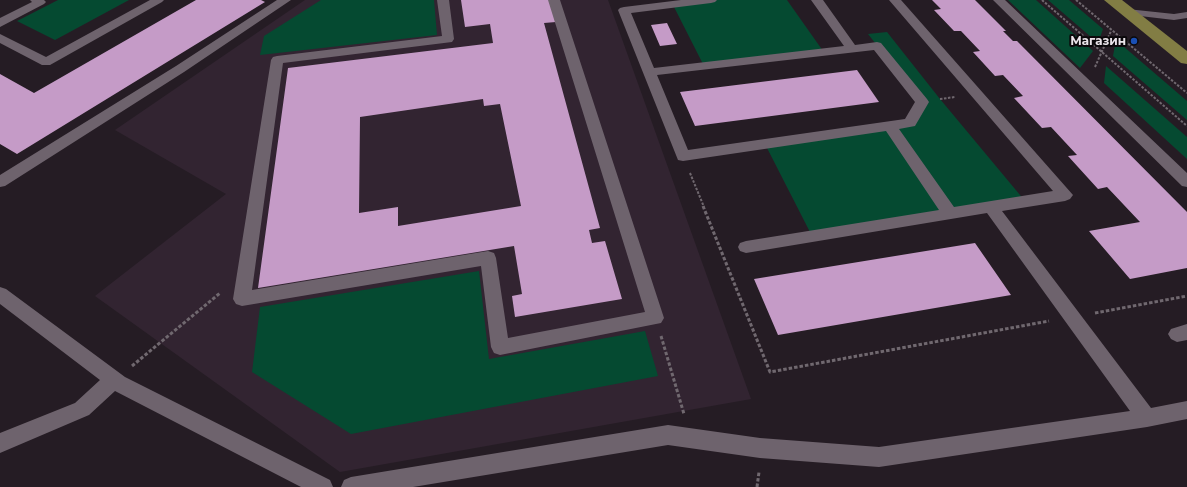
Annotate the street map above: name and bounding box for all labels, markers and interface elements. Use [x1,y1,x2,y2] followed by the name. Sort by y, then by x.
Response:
[1070,34,1126,48] place label: Магазин
[1129,36,1139,46] marker: Магазин

